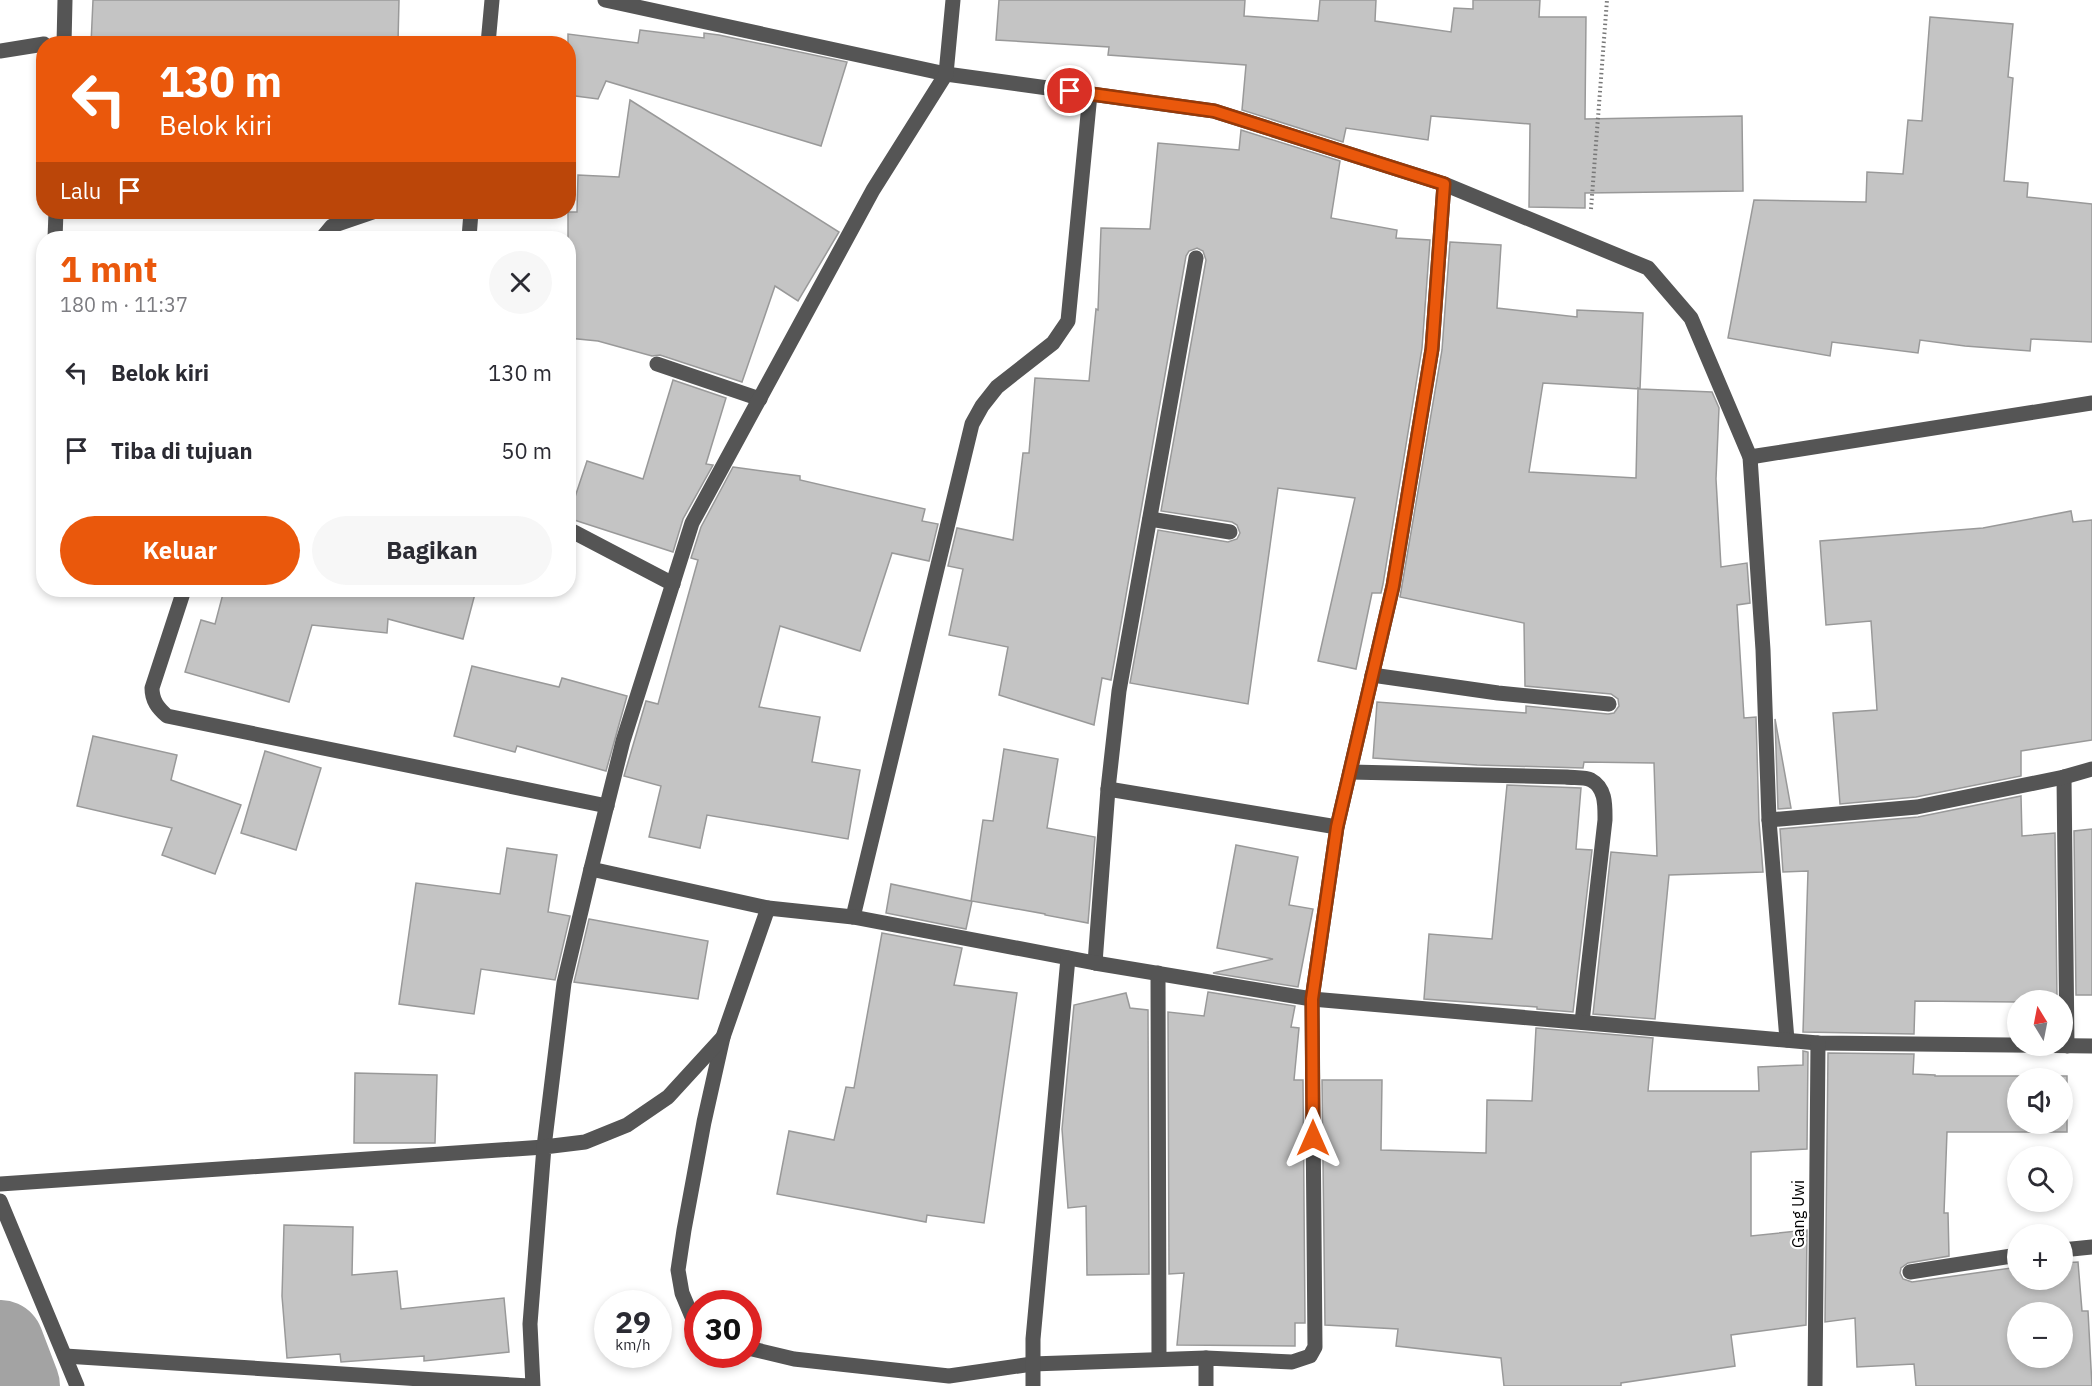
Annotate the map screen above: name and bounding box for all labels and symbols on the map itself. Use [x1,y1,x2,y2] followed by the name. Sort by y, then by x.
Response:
[1044,65,1095,116] pin
[2007,990,2073,1056] north arrow
[1281,1106,1345,1170] position arrow
[1788,1180,1808,1248] street label: Gang Uwi
[684,1290,762,1368] speed limit sign: 30

